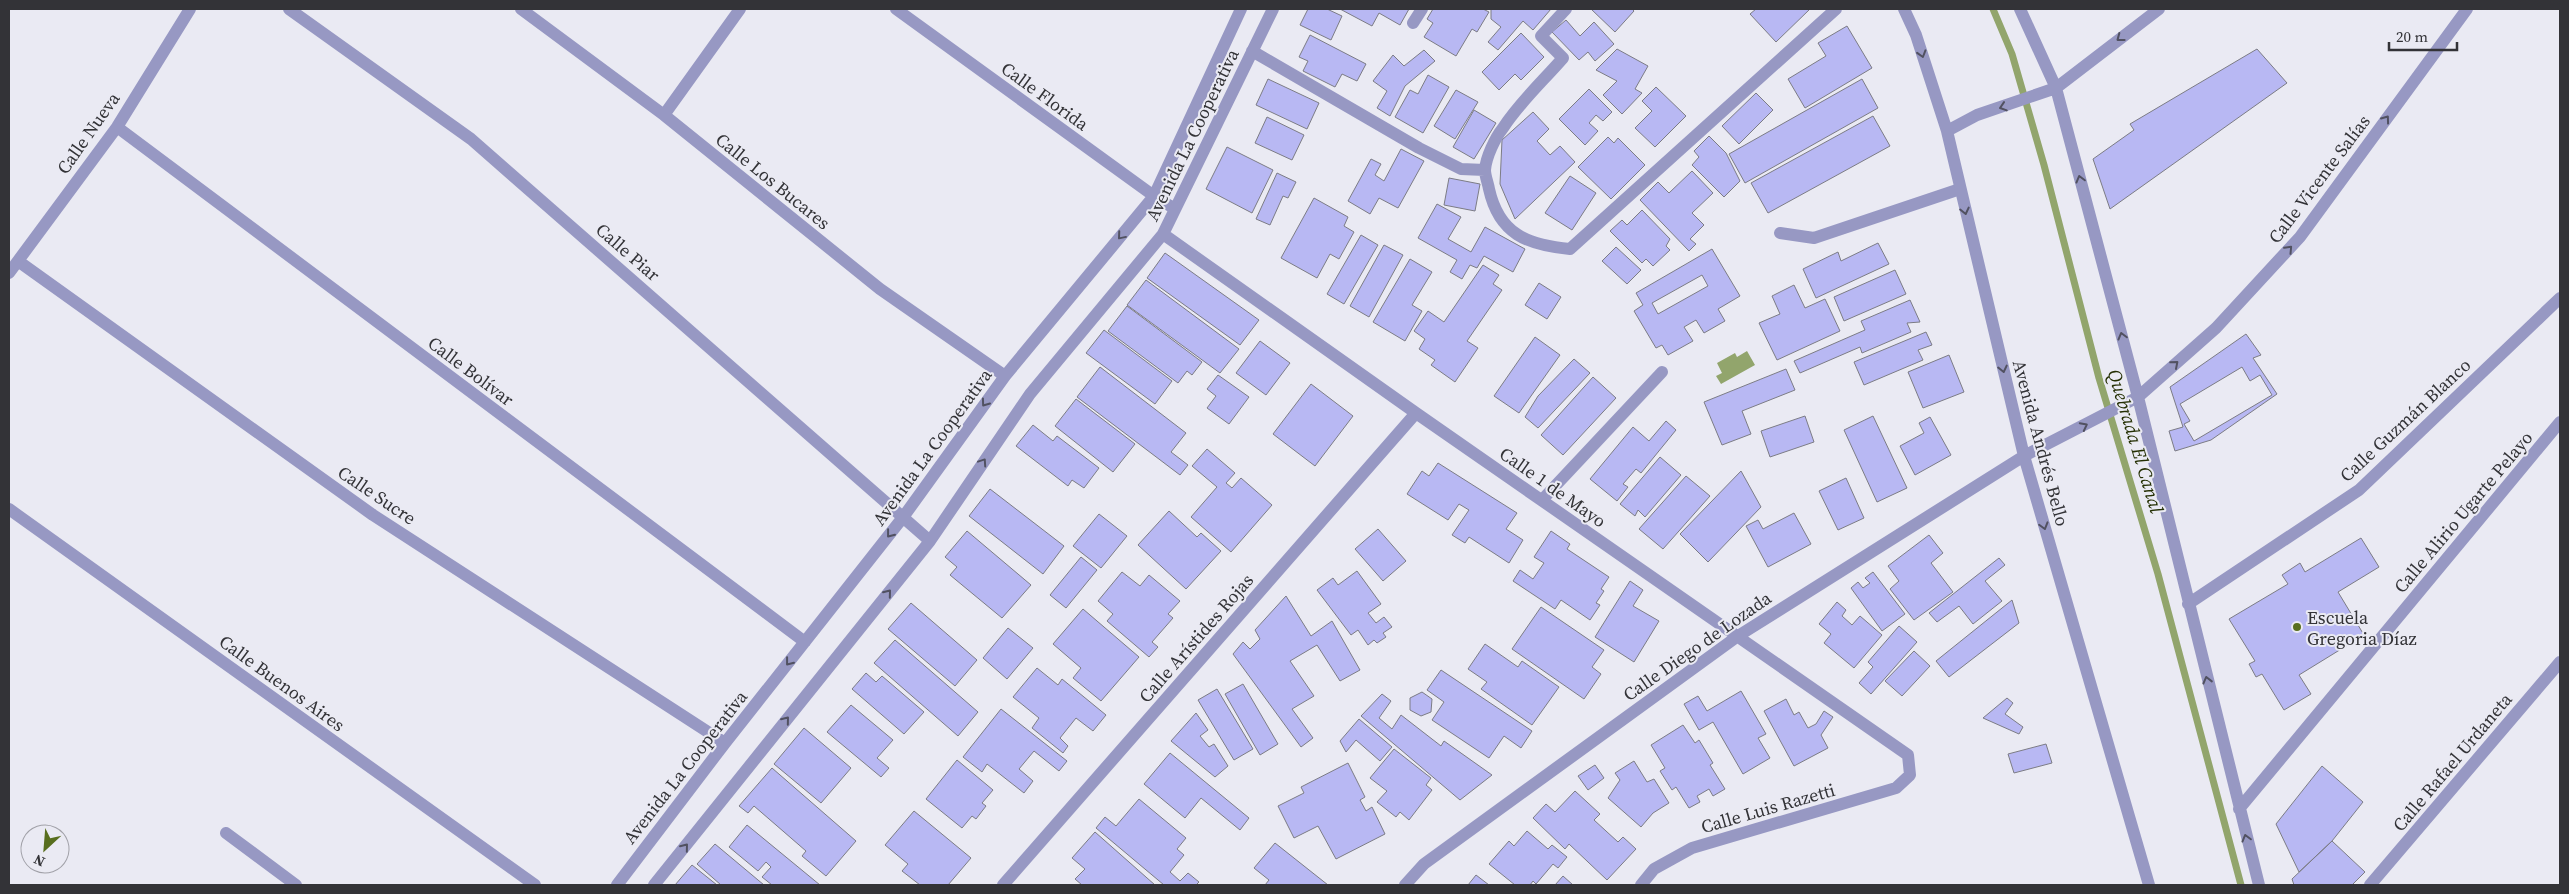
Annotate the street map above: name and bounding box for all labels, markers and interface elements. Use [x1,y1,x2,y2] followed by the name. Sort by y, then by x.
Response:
[2389,20,2456,52] scale bar
[2396,26,2428,47] text: 20 m
[2117,33,2126,42] one-way arrow
[1139,44,1245,225] street label: Avenida La Cooperativa
[1917,49,1927,58] one-way arrow
[996,56,1094,137] street label: Calle Florida
[51,86,126,179] street label: Calle Nueva
[1999,101,2007,111] one-way arrow
[2262,109,2376,248] street label: Calle Vicente Salías
[2380,115,2389,125] one-way arrow
[710,127,836,235] street label: Calle Los Bucares
[2075,174,2086,183] one-way arrow
[1959,206,1970,215] one-way arrow
[591,217,666,287] street label: Calle Piar
[1118,230,1126,239] one-way arrow
[2283,246,2292,255] one-way arrow
[423,330,519,412] street label: Calle Bolívar
[2117,331,2128,340] one-way arrow
[2334,352,2476,487] street label: Calle Guzmán Blanco
[2007,357,2075,529] street label: Avenida Andrés Bello
[2169,361,2178,370] one-way arrow
[866,363,998,531] street label: Avenida La Cooperativa
[1997,364,2008,373] one-way arrow
[2102,366,2170,517] water label: Quebrada El Canal
[983,397,991,406] one-way arrow
[2079,422,2088,432] one-way arrow
[2388,426,2538,598] street label: Calle Alirio Ugarte Pelayo
[1495,441,1611,533] street label: Calle 1 de Mayo
[977,459,986,468] one-way arrow
[333,460,421,530] street label: Calle Sucre
[2039,521,2049,529] one-way arrow
[886,529,895,538] one-way arrow
[1133,568,1259,708] street label: Calle Arístides Rojas
[1618,585,1777,707] street label: Calle Diego de Lozada
[882,590,891,599] one-way arrow
[2307,605,2417,651] place label: Escuela Gregoria Díaz
[2291,621,2303,633] marker: Escuela Gregoria Díaz
[214,629,350,737] street label: Calle Buenos Aires
[787,656,795,665] one-way arrow
[2202,676,2213,685] one-way arrow
[617,684,753,849] street label: Avenida La Cooperativa
[2387,687,2518,837] street label: Calle Rafael Urdaneta
[780,717,788,726] one-way arrow
[1698,777,1838,839] street label: Calle Luis Razetti
[20,824,70,874] north arrow
[2241,834,2252,843] one-way arrow
[679,844,687,853] one-way arrow
[30,849,48,872] text: N

